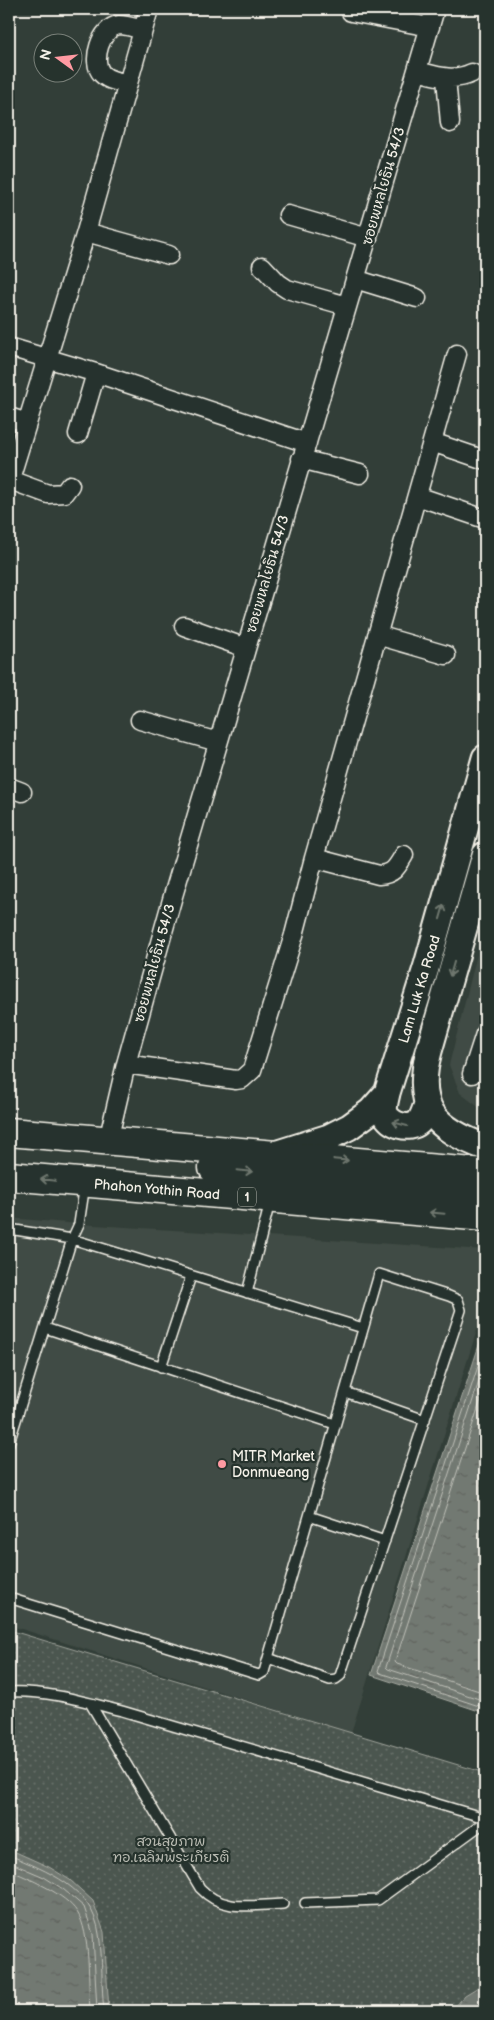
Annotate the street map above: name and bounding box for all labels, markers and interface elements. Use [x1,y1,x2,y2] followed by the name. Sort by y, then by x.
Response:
[32,32,82,82] north arrow
[36,47,55,62] text: N
[358,125,408,247] street label: ซอยพหลโยธิน 54/3
[242,513,292,635] street label: ซอยพหลโยธิน 54/3
[130,902,178,1024] street label: ซอยพหลโยธิน 54/3
[437,905,447,921] one-way arrow
[395,933,444,1045] street label: Lam Luk Ka Road
[447,961,457,977] one-way arrow
[392,1119,408,1128] one-way arrow
[332,1155,348,1165] one-way arrow
[236,1166,252,1176] one-way arrow
[40,1175,56,1184] one-way arrow
[93,1176,221,1203] street label: Phahon Yothin Road
[238,1188,256,1206] road number: 1
[429,1208,445,1218] one-way arrow
[232,1448,316,1481] place label: MITR Market Donmueang
[216,1458,228,1470] marker: MITR Market Donmueang
[113,1833,229,1866] park label: สวนสุขภาพ ทอ.เฉลิมพระเกียรติ

